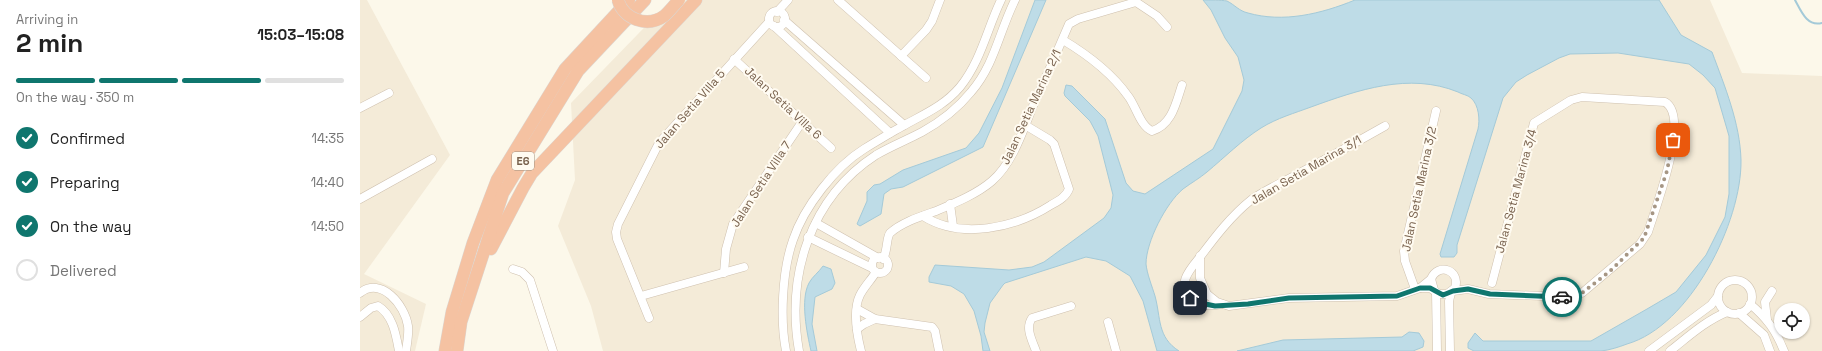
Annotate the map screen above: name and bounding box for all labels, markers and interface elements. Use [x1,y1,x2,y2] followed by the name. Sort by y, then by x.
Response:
[16,11,78,28] text: Arriving in
[257,25,344,44] text: 15:03–15:08
[16,26,83,60] text: 2 min
[997,47,1065,167] street label: Jalan Setia Marina 2/1
[741,63,825,143] street label: Jalan Setia Villa 6
[651,66,729,152] street label: Jalan Setia Villa 5
[16,89,134,106] text: On the way · 350 m
[1656,123,1690,157] pin
[1398,125,1440,253] street label: Jalan Setia Marina 3/2
[16,127,38,149] icon: check
[1492,127,1540,255] street label: Jalan Setia Marina 3/4
[50,129,125,148] text: Confirmed
[1662,129,1684,151] icon: bag
[312,130,344,147] text: 14:35
[1248,132,1364,208] street label: Jalan Setia Marina 3/1
[727,138,795,230] street label: Jalan Setia Villa 7
[512,152,534,170] road number: E6
[16,171,38,193] icon: check
[50,173,120,192] text: Preparing
[311,174,344,191] text: 14:40
[16,215,38,237] icon: check
[50,217,131,236] text: On the way
[311,218,344,235] text: 14:50
[50,261,117,280] text: Delivered
[1542,277,1582,317] courier
[1173,281,1207,315] pin
[1551,286,1573,308] icon: car
[1179,287,1201,309] icon: home
[1774,303,1810,339] map controls
[1774,303,1810,339] button: locate

